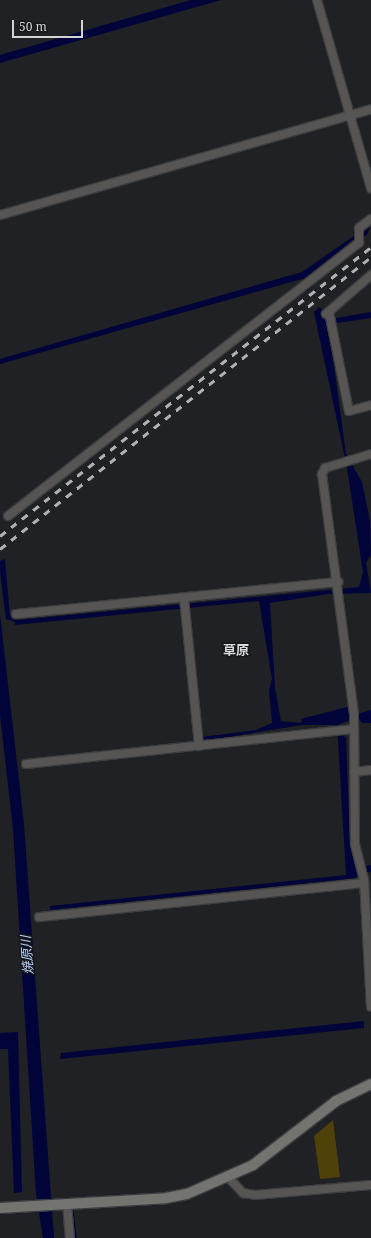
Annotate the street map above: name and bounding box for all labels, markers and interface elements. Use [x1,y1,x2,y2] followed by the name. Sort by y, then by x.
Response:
[14,12,85,38] scale bar
[19,18,47,35] text: 50 m
[223,642,249,658] district label: 草原
[18,935,36,975] water label: 焼原川

